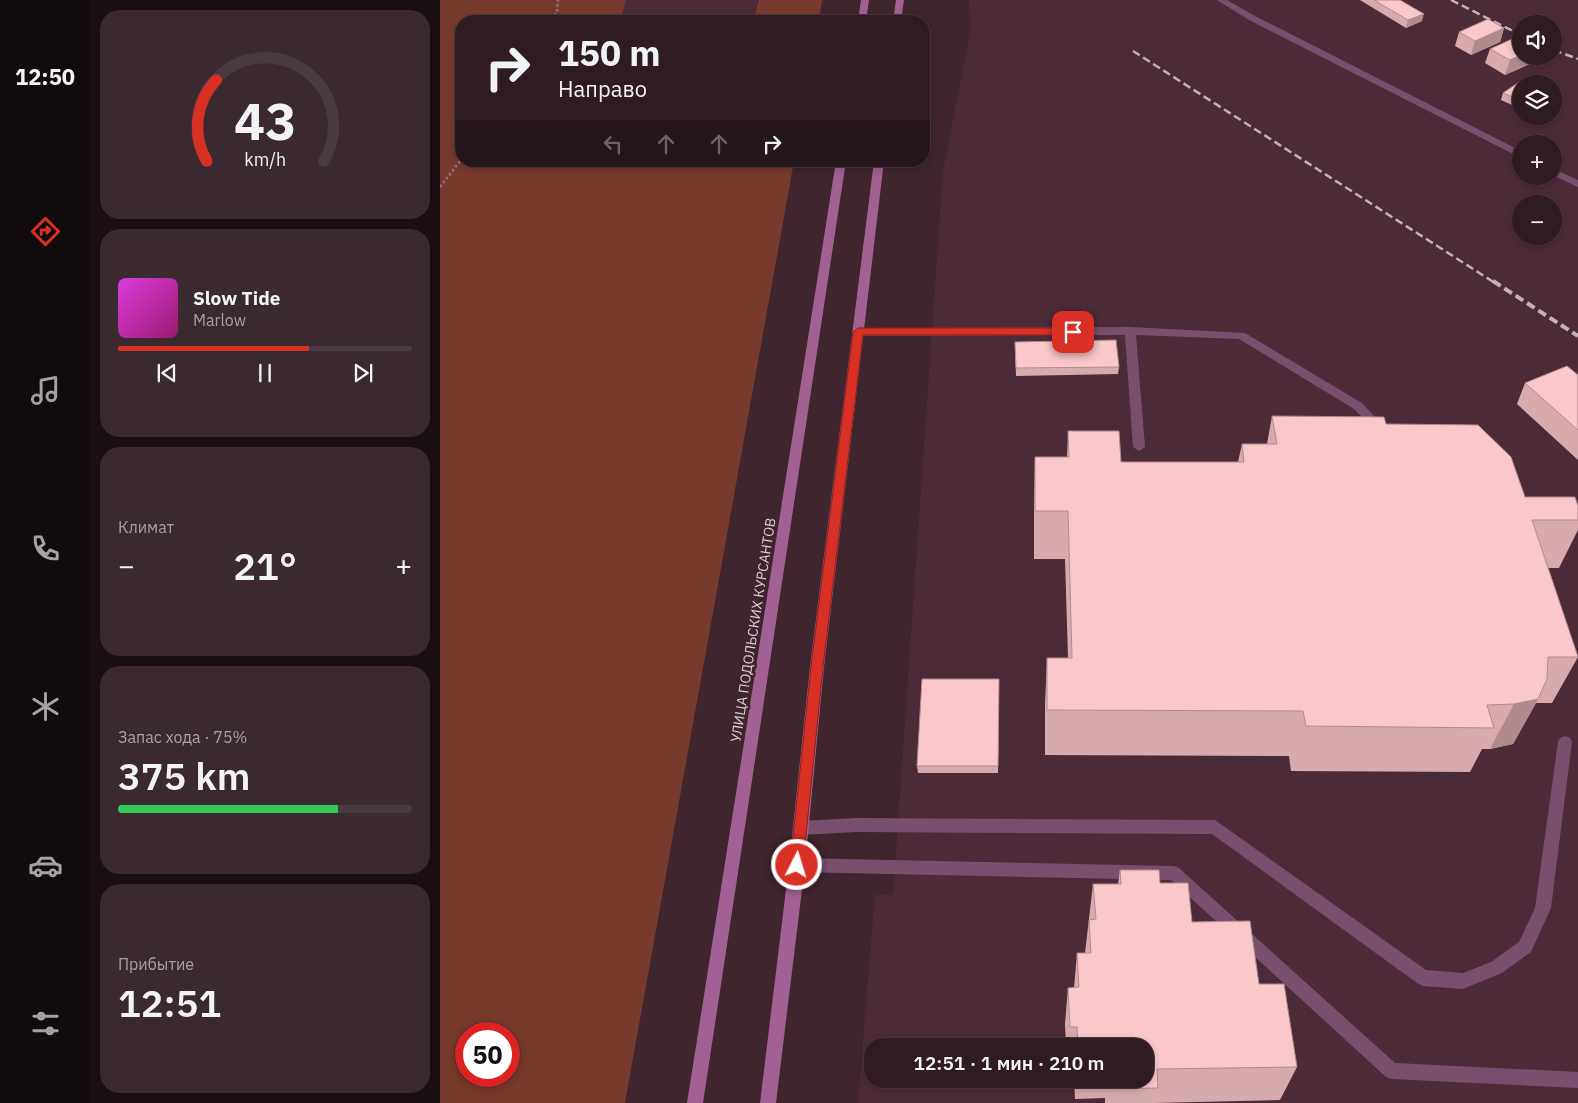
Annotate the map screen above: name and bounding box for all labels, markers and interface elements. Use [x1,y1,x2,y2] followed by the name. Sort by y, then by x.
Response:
[1512,15,1562,245] map controls
[1512,15,1562,65] button: sound
[558,30,661,76] text: 150 m
[475,35,540,100] icon: right
[15,62,75,91] text: 12:50
[558,74,647,103] text: Направо
[1512,75,1562,125] button: layers
[234,87,296,154] text: 43
[599,130,627,158] icon: left
[652,130,680,158] icon: ahead
[705,130,733,158] icon: ahead
[758,130,786,158] icon: right
[1512,135,1562,185] button: +
[244,148,286,171] text: km/h
[1512,195,1562,245] button: −
[28,214,63,249] icon: directions
[193,286,280,310] text: Slow Tide
[193,310,246,330] text: Marlow
[1052,311,1094,353] pin
[1059,318,1087,346] icon: arrive
[153,359,181,387] icon: previous
[251,359,279,387] icon: pause
[349,359,377,387] icon: next
[28,373,63,408] icon: music
[118,517,174,537] text: Климат
[726,517,780,743] street label: УЛИЦА ПОДОЛЬСКИХ КУРСАНТОВ
[28,531,63,566] icon: phone
[233,541,297,590] text: 21°
[118,547,135,584] text: −
[395,547,412,584] text: +
[28,689,63,724] icon: climate
[118,727,247,747] text: Запас хода · 75%
[118,751,250,800] text: 375 km
[770,838,822,890] position arrow
[28,848,63,883] icon: car
[118,954,194,974] text: Прибытие
[118,978,221,1027] text: 12:51
[28,1006,63,1041] icon: filters
[455,1022,520,1087] speed limit sign: 50
[914,1051,1104,1075] text: 12:51 · 1 мин · 210 m

